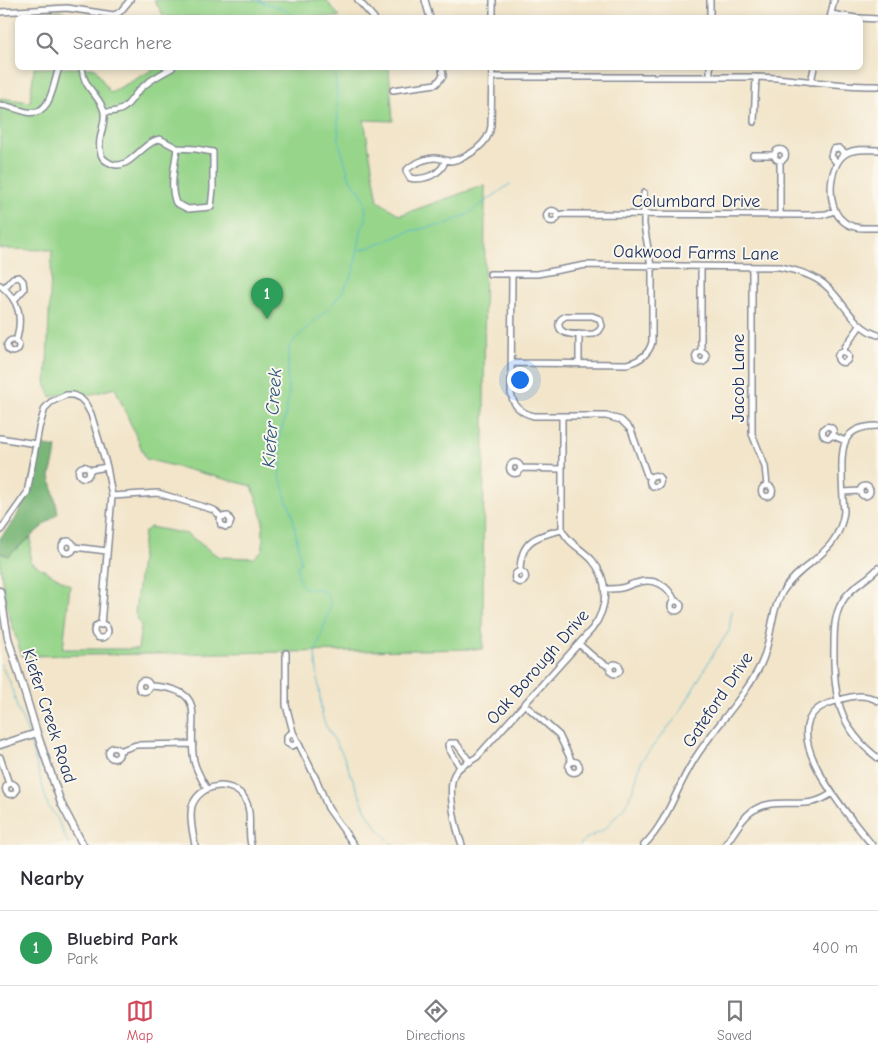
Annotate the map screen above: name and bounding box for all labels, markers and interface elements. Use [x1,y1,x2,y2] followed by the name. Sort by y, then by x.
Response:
[15,15,863,70] search box
[33,29,61,57] icon: search
[73,32,172,54] text: Search here
[632,191,760,212] street label: Columbard Drive
[613,241,779,265] street label: Oakwood Farms Lane
[251,278,283,319] pin: 1
[728,334,749,422] street label: Jacob Lane
[258,367,287,469] water label: Kiefer Creek
[507,367,533,393] your location
[482,605,594,729] street label: Oak Borough Drive
[17,646,81,786] street label: Kiefer Creek Road
[678,648,758,752] street label: Gateford Drive
[20,866,84,890] text: Nearby
[67,928,178,950] text: Bluebird Park
[33,939,39,957] text: 1
[812,939,858,957] text: 400 m
[67,950,98,968] text: Park
[126,997,154,1044] tab: Map
[406,997,465,1044] tab: Directions
[717,997,752,1044] tab: Saved

